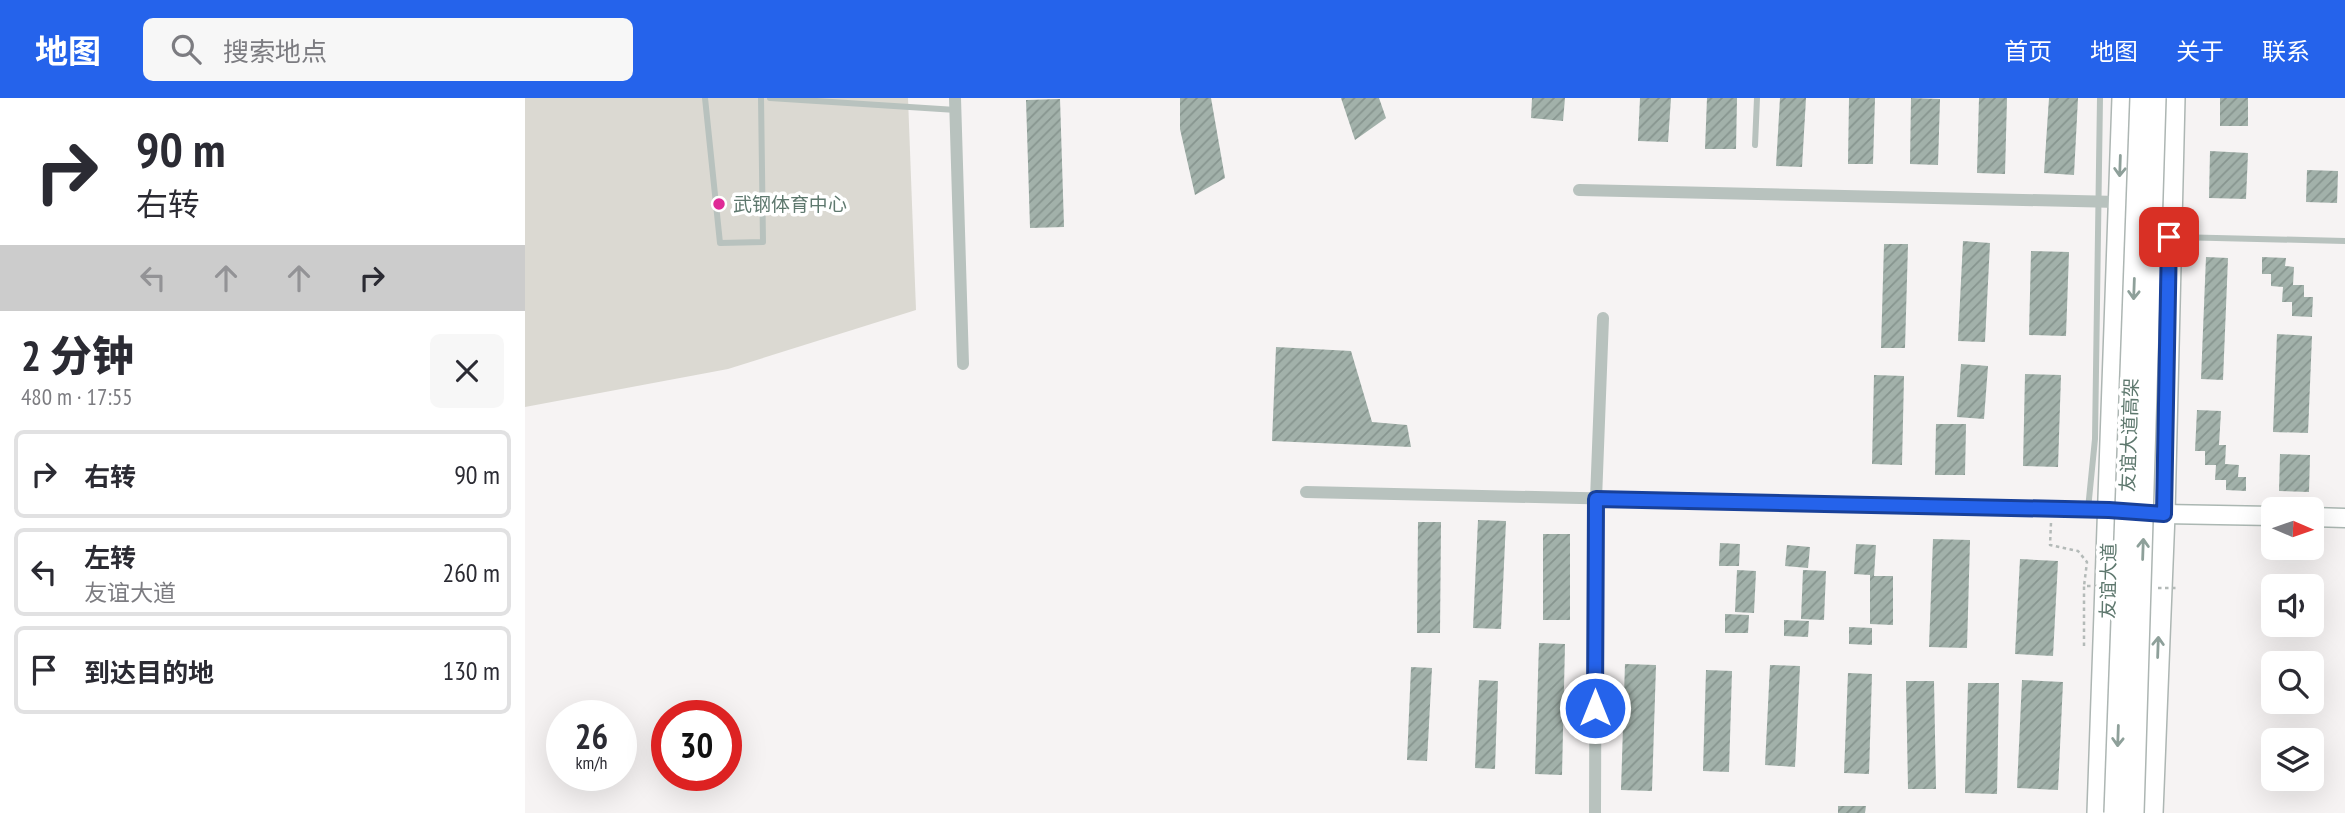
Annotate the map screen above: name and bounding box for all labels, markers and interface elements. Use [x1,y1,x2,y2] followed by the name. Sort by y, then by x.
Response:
[143,18,633,81] search box
[35,29,101,72] text: 地图
[167,30,205,68] icon: search
[223,35,327,68] text: 搜索地点
[2004,36,2052,67] text: 首页
[2090,36,2138,67] text: 地图
[2176,36,2224,67] text: 关于
[2262,36,2310,67] text: 联系
[136,117,225,181] text: 90 m
[21,126,112,217] icon: right
[2113,154,2126,177] one-way arrow
[136,183,200,225] text: 右转
[733,192,847,216] place label: 武钢体育中心
[711,196,727,212] marker: 武钢体育中心
[2139,207,2199,267] pin
[2150,218,2188,256] icon: arrive
[134,259,172,297] icon: left
[207,259,245,297] icon: ahead
[280,259,318,297] icon: ahead
[353,259,391,297] icon: right
[2128,277,2141,300] one-way arrow
[21,328,134,383] text: 2 分钟
[430,334,504,408] button: close
[2115,378,2143,492] street label: 友谊大道高架
[21,382,133,411] text: 480 m · 17:55
[25,455,63,493] icon: right
[454,458,500,491] text: 90 m
[84,460,136,493] text: 右转
[2261,497,2324,560] north arrow
[2261,497,2324,791] map controls
[2137,538,2150,561] one-way arrow
[84,541,136,574] text: 左转
[2095,543,2121,619] street label: 友谊大道
[25,553,63,591] icon: left
[442,556,500,589] text: 260 m
[2261,574,2324,637] button: sound
[84,578,176,607] text: 友谊大道
[2152,636,2165,659] one-way arrow
[25,651,63,689] icon: arrive
[2261,651,2324,714] button: search
[442,654,500,687] text: 130 m
[84,656,214,689] text: 到达目的地
[1558,671,1632,745] position arrow
[651,700,742,791] speed limit sign: 30
[575,713,608,759] text: 26
[2111,725,2125,748] one-way arrow
[2261,728,2324,791] button: layers
[576,751,607,774] text: km/h

